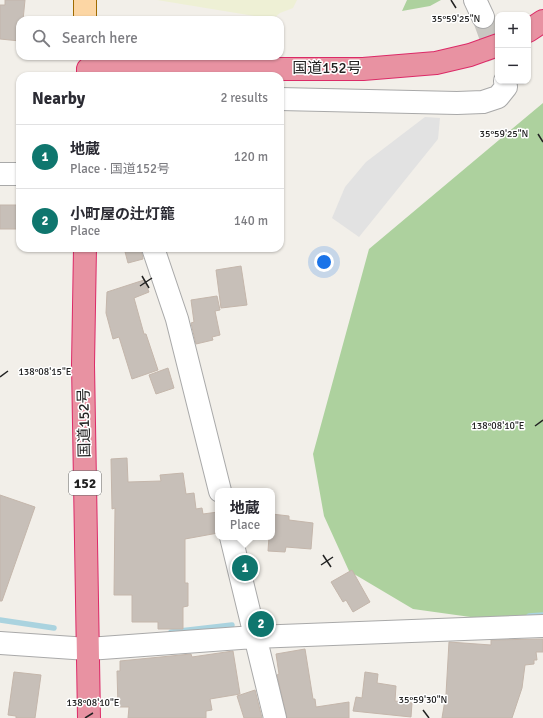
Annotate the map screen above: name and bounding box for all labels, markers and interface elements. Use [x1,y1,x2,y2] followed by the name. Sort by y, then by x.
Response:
[495,12,531,84] map controls
[495,12,531,48] button: +
[432,13,480,25] text: 35°59'25"N
[16,16,284,60] search box
[30,27,52,49] icon: search
[62,29,138,47] text: Search here
[495,48,531,84] button: −
[292,59,362,77] street label: 国道152号
[32,88,85,109] text: Nearby
[220,90,268,106] text: 2 results
[480,128,528,140] text: 35°59'25"N
[70,140,100,158] text: 地蔵
[41,149,49,165] text: 1
[234,149,268,165] text: 120 m
[70,161,170,177] text: Place · 国道152号
[70,205,175,223] text: 小町屋の辻灯籠
[41,213,49,229] text: 2
[234,213,268,229] text: 140 m
[70,223,100,239] text: Place
[314,252,334,272] your location
[18,366,72,378] text: 138°08'15"E
[74,388,94,458] street label: 国道152号
[471,420,525,432] text: 138°08'10"E
[69,471,101,495] road number: 152
[215,488,275,540] popup
[230,499,260,517] text: 地蔵
[230,517,260,533] text: Place
[232,553,258,583] pin: 1
[248,609,274,639] pin: 2
[399,694,447,706] text: 35°59'30"N
[66,697,120,709] text: 138°08'10"E

